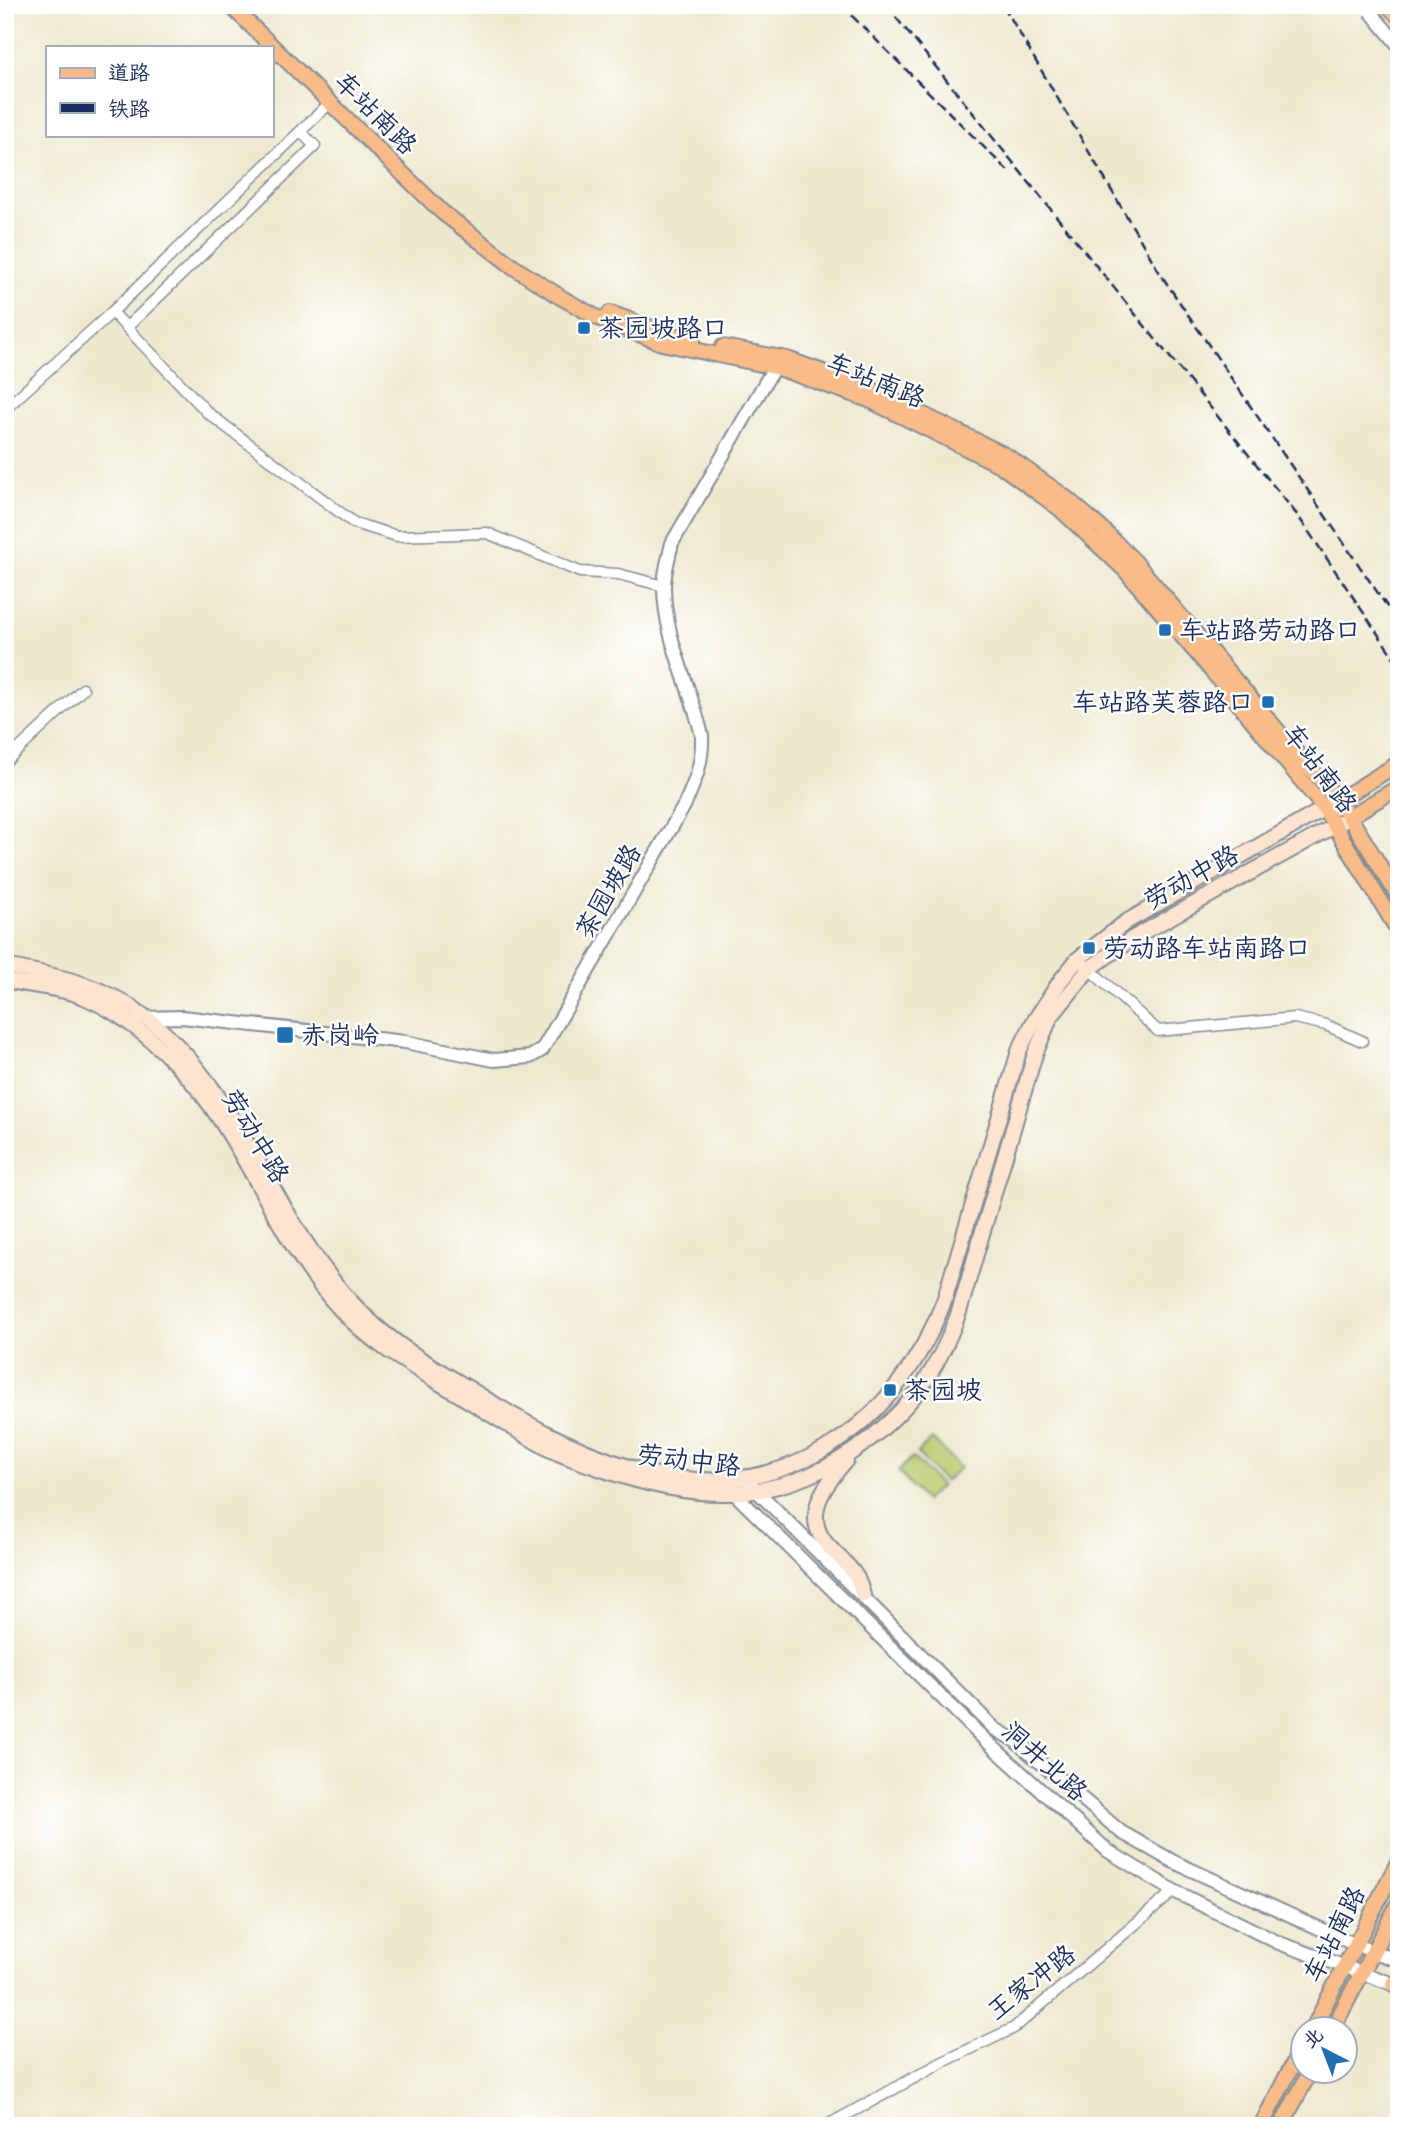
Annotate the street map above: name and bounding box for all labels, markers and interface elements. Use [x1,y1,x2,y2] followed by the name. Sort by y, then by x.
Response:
[46,46,273,136] legend
[108,61,150,91] text: 道路
[324,66,423,165] street label: 车站南路
[108,97,150,127] text: 铁路
[598,313,728,350] place label: 茶园坡路口
[576,320,592,336] marker: 茶园坡路口
[820,347,930,420] street label: 车站南路
[1179,615,1361,652] place label: 车站路劳动路口
[1157,622,1173,638] marker: 车站路劳动路口
[1072,687,1254,724] place label: 车站路芙蓉路口
[1260,694,1276,710] marker: 车站路芙蓉路口
[1271,717,1363,823] street label: 车站南路
[569,838,653,947] street label: 茶园坡路
[1138,839,1247,921] street label: 劳动中路
[1103,933,1311,970] place label: 劳动路车站南路口
[1081,940,1097,956] marker: 劳动路车站南路口
[301,1020,379,1057] place label: 赤岗岭
[275,1025,295,1045] marker: 赤岗岭
[210,1084,296,1192] street label: 劳动中路
[904,1375,982,1412] place label: 茶园坡
[882,1382,898,1398] marker: 茶园坡
[635,1439,742,1488] street label: 劳动中路
[992,1715,1094,1812] street label: 洞井北路
[1297,1881,1377,1990] street label: 车站南路
[981,1938,1086,2031] street label: 王家冲路
[1288,2016,1358,2086] north arrow
[1299,2024,1331,2056] text: 北

